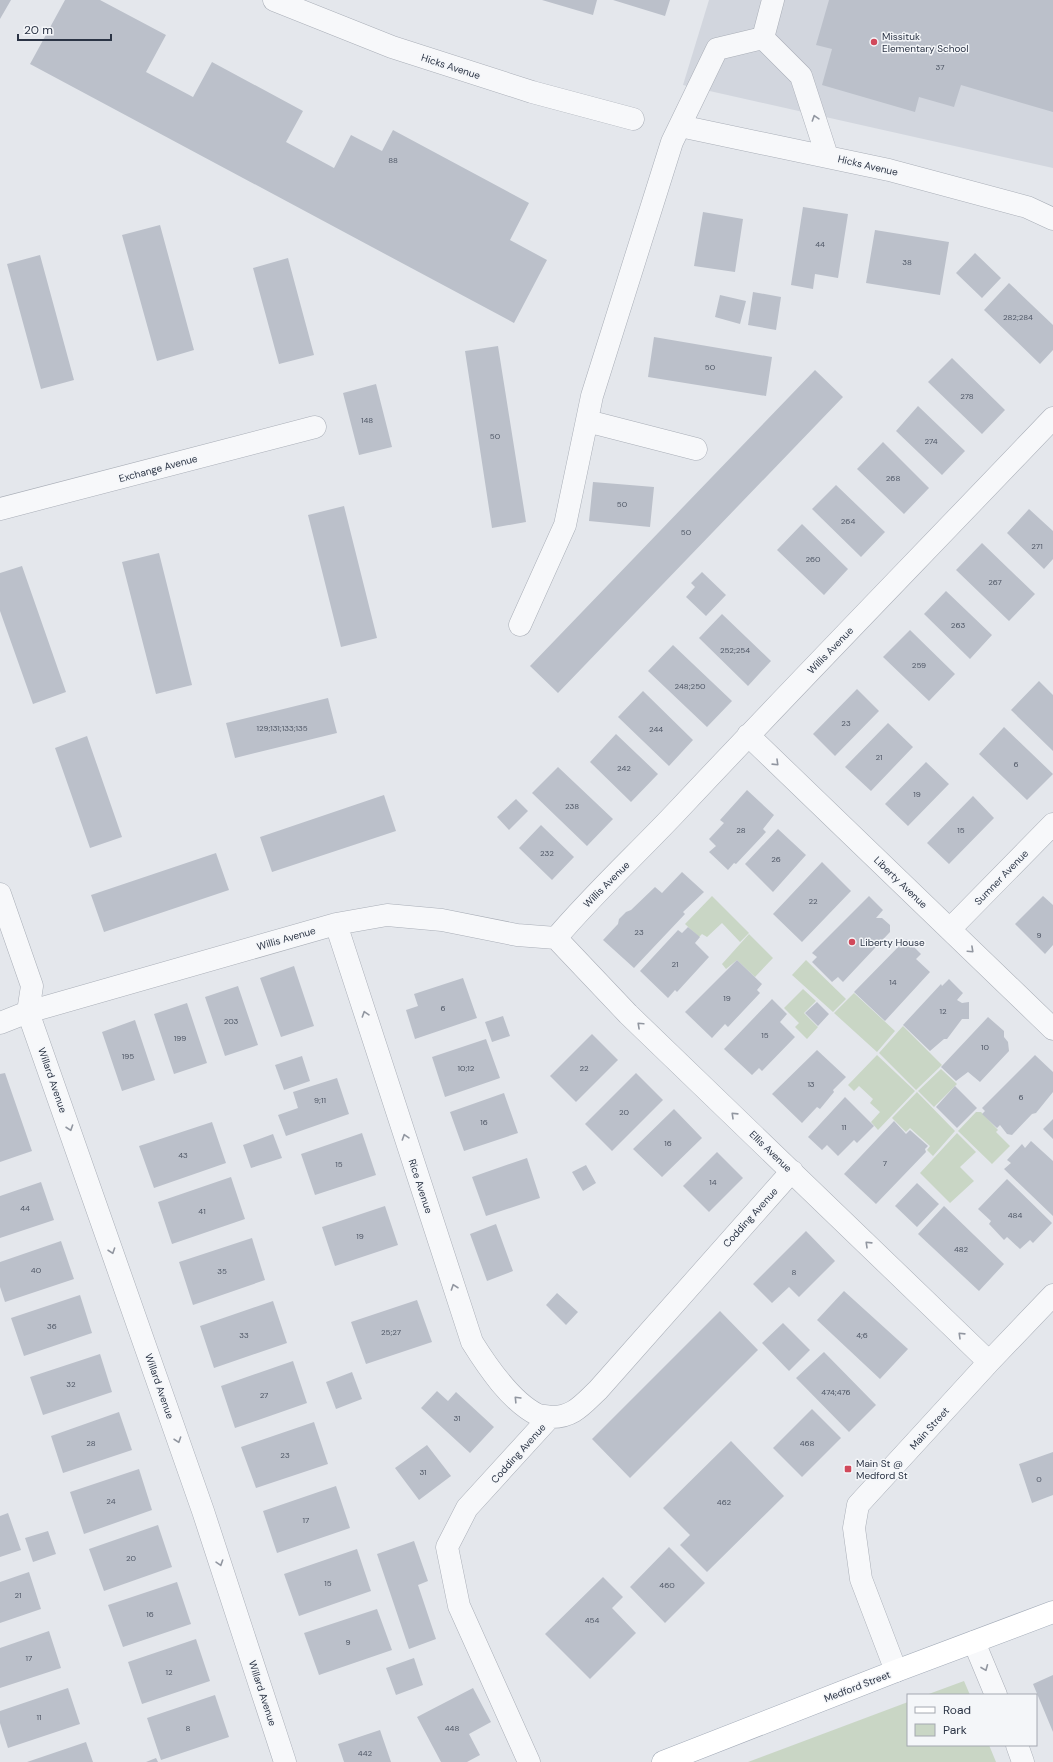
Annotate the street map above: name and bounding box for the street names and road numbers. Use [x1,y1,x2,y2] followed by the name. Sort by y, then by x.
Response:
[420,51,482,82] street label: Hicks Avenue
[837,152,900,179] street label: Hicks Avenue
[117,452,199,485] street label: Exchange Avenue
[805,624,856,677] street label: Willis Avenue
[972,847,1031,908] street label: Sumner Avenue
[871,854,930,911] street label: Liberty Avenue
[580,858,633,910] street label: Willis Avenue
[255,924,317,953] street label: Willis Avenue
[35,1046,70,1115] street label: Willard Avenue
[747,1128,795,1175] street label: Ellis Avenue
[406,1157,436,1215] street label: Rice Avenue
[720,1185,781,1250] street label: Codding Avenue
[142,1352,177,1421] street label: Willard Avenue
[907,1404,952,1452] street label: Main Street
[488,1421,549,1486] street label: Codding Avenue
[246,1659,279,1728] street label: Willard Avenue
[822,1668,892,1705] street label: Medford Street

